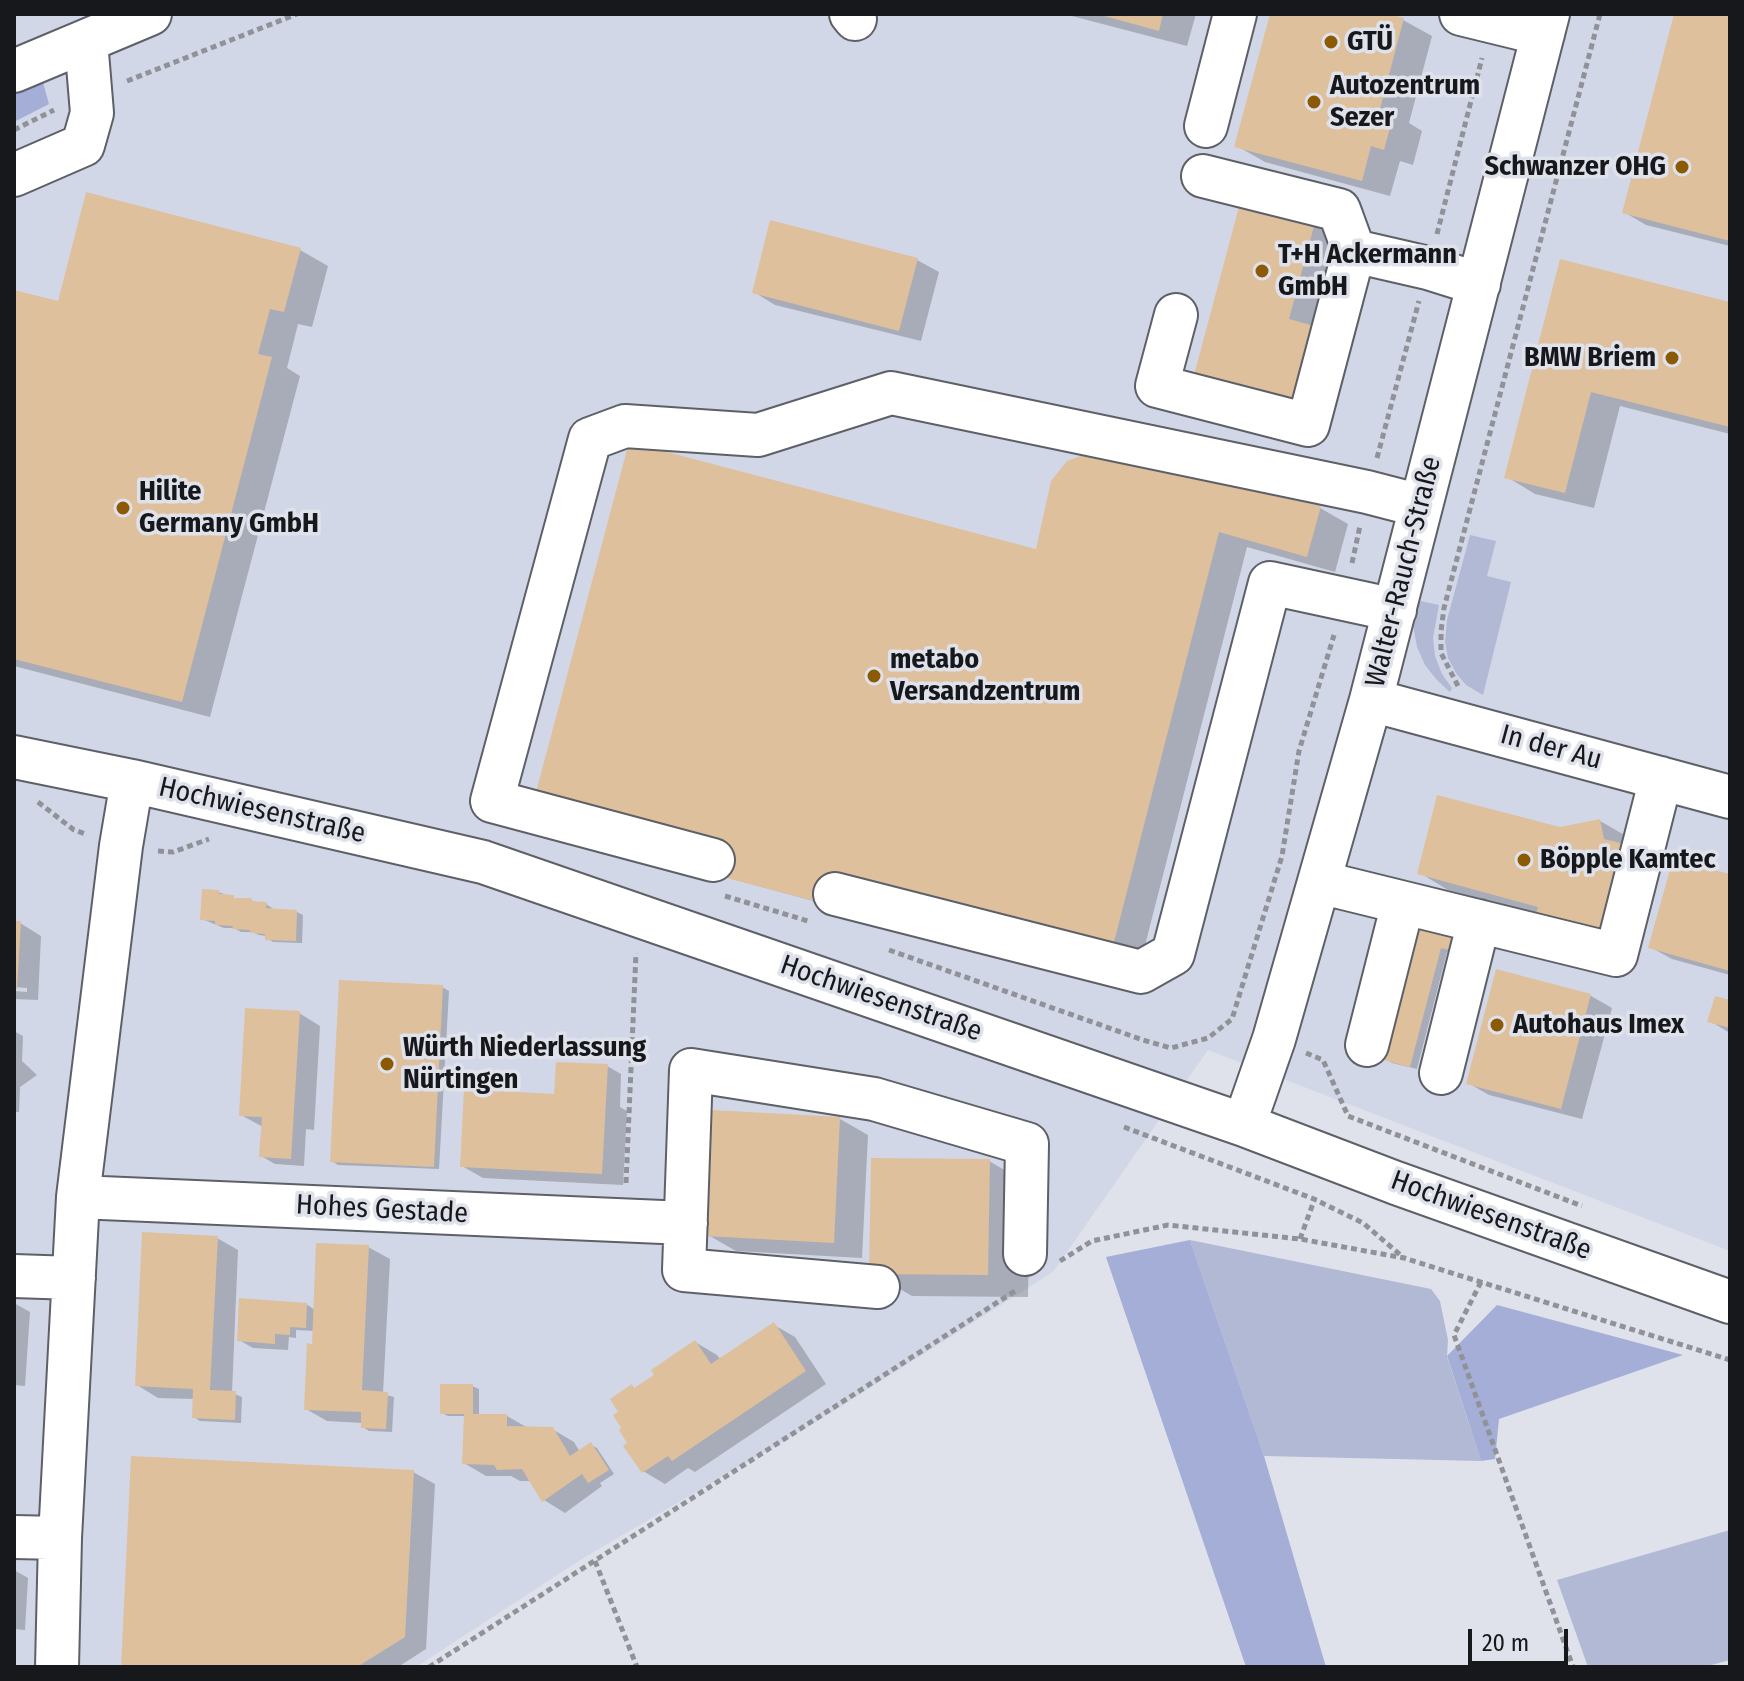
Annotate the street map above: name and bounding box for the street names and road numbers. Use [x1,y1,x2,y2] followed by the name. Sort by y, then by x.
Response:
[1359,453,1449,691] street label: Walter-Rauch-Straße
[1497,718,1605,778] street label: In der Au
[156,771,368,851] street label: Hochwiesenstraße
[776,949,986,1049] street label: Hochwiesenstraße
[1386,1164,1596,1268] street label: Hochwiesenstraße
[295,1189,469,1231] street label: Hohes Gestade

